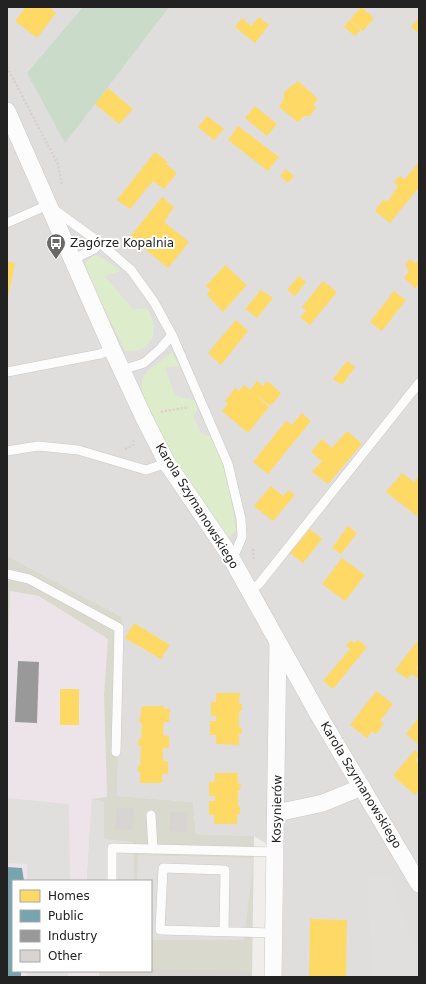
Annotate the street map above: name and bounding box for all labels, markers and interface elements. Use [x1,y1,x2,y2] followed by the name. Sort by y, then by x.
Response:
[45,232,67,260] bus stop icon: Zagórze Kopalnia
[70,236,174,250] place label: Zagórze Kopalnia
[153,441,241,571] street label: Karola Szymanowskiego
[318,719,404,851] street label: Karola Szymanowskiego
[269,775,285,843] street label: Kosynierów
[12,880,152,972] legend
[48,889,90,903] text: Homes
[48,909,84,923] text: Public
[48,929,97,943] text: Industry
[48,949,82,963] text: Other

